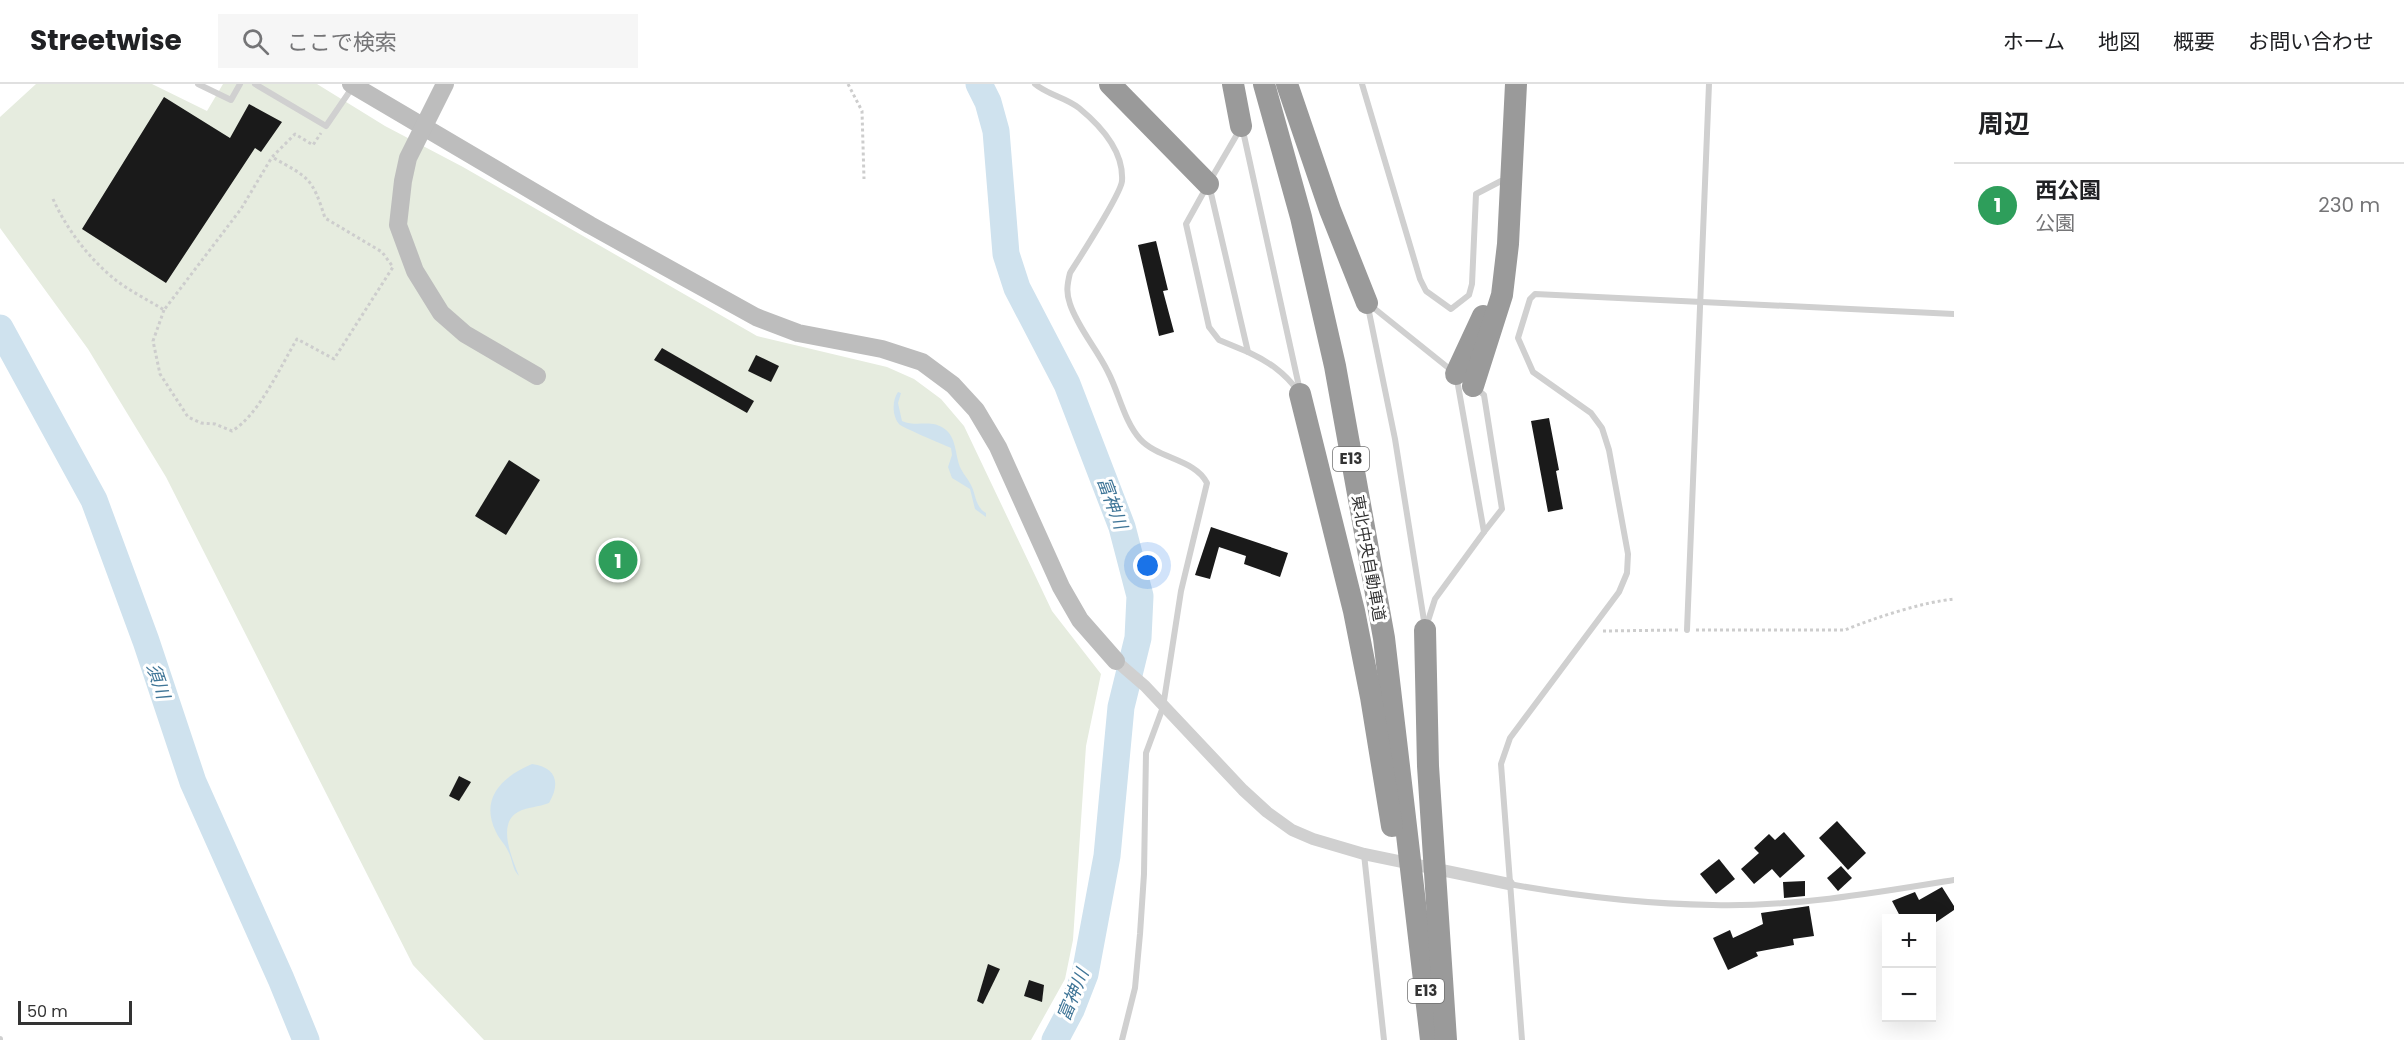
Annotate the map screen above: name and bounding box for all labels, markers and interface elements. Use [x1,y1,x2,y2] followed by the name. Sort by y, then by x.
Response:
[218,14,638,68] search box
[30,21,182,60] text: Streetwise
[239,25,272,58] icon: search
[287,27,397,58] text: ここで検索
[2003,27,2065,56] text: ホーム
[2098,27,2140,56] text: 地図
[2173,27,2215,56] text: 概要
[2248,27,2374,56] text: お問い合わせ
[1978,106,2030,142] text: 周辺
[2035,175,2101,206] text: 西公園
[1994,191,2001,219] text: 1
[2318,191,2380,219] text: 230 m
[2035,209,2075,237] text: 公園
[1333,447,1369,471] road number: E13
[1091,473,1134,534] water label: 富神川
[1346,493,1391,623] street label: 東北中央自動車道
[598,538,638,582] pin: 1
[1133,551,1162,580] your location
[141,660,177,704] water label: 須川
[1882,914,1936,1022] map controls
[1882,914,1936,968] button: +
[1051,963,1095,1025] water label: 富神川
[1882,968,1936,1022] button: −
[1408,979,1444,1003] road number: E13
[18,998,132,1026] scale bar
[27,1000,68,1023] text: 50 m

